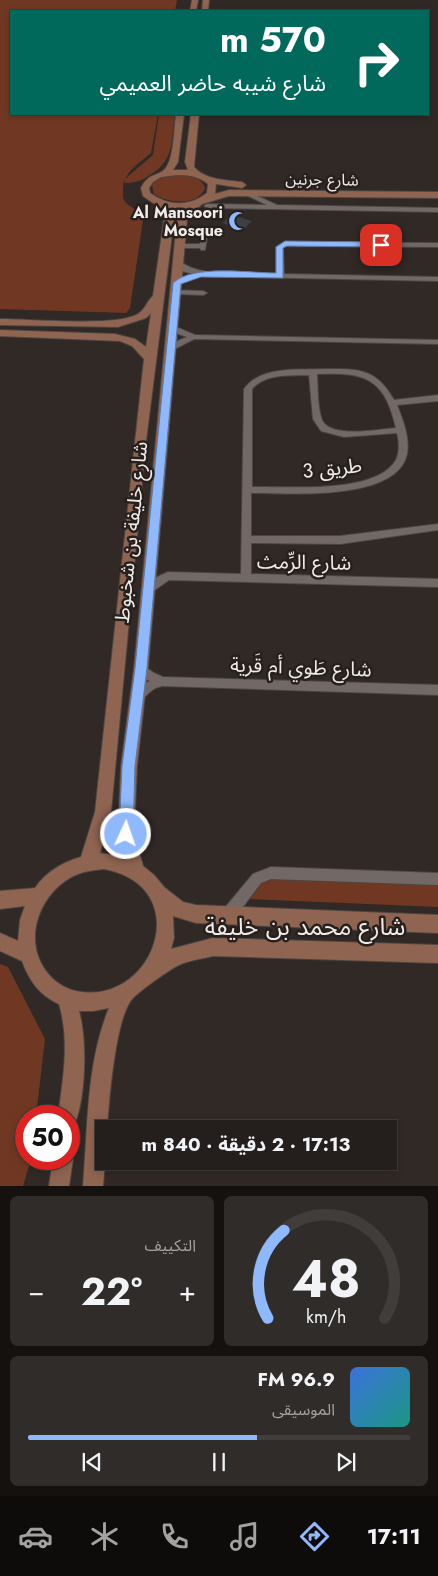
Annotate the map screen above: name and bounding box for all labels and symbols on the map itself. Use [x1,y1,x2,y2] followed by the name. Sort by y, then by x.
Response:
[285,167,359,193] street label: شارع جرنين
[132,201,223,242] place label: Al Mansoori Mosque
[227,210,249,232] mosque icon: Al Mansoori Mosque
[360,224,402,266] pin
[108,440,155,624] street label: شارع خليفة بن شخبوط
[301,451,363,486] street label: طريق 3
[257,547,351,578] street label: شارع الرِّمث
[230,651,372,685] street label: شارع طَوي أم قَرية
[99,807,151,859] position arrow
[205,909,405,944] street label: شارع محمد بن خليفة
[15,1105,80,1170] speed limit sign: 50

